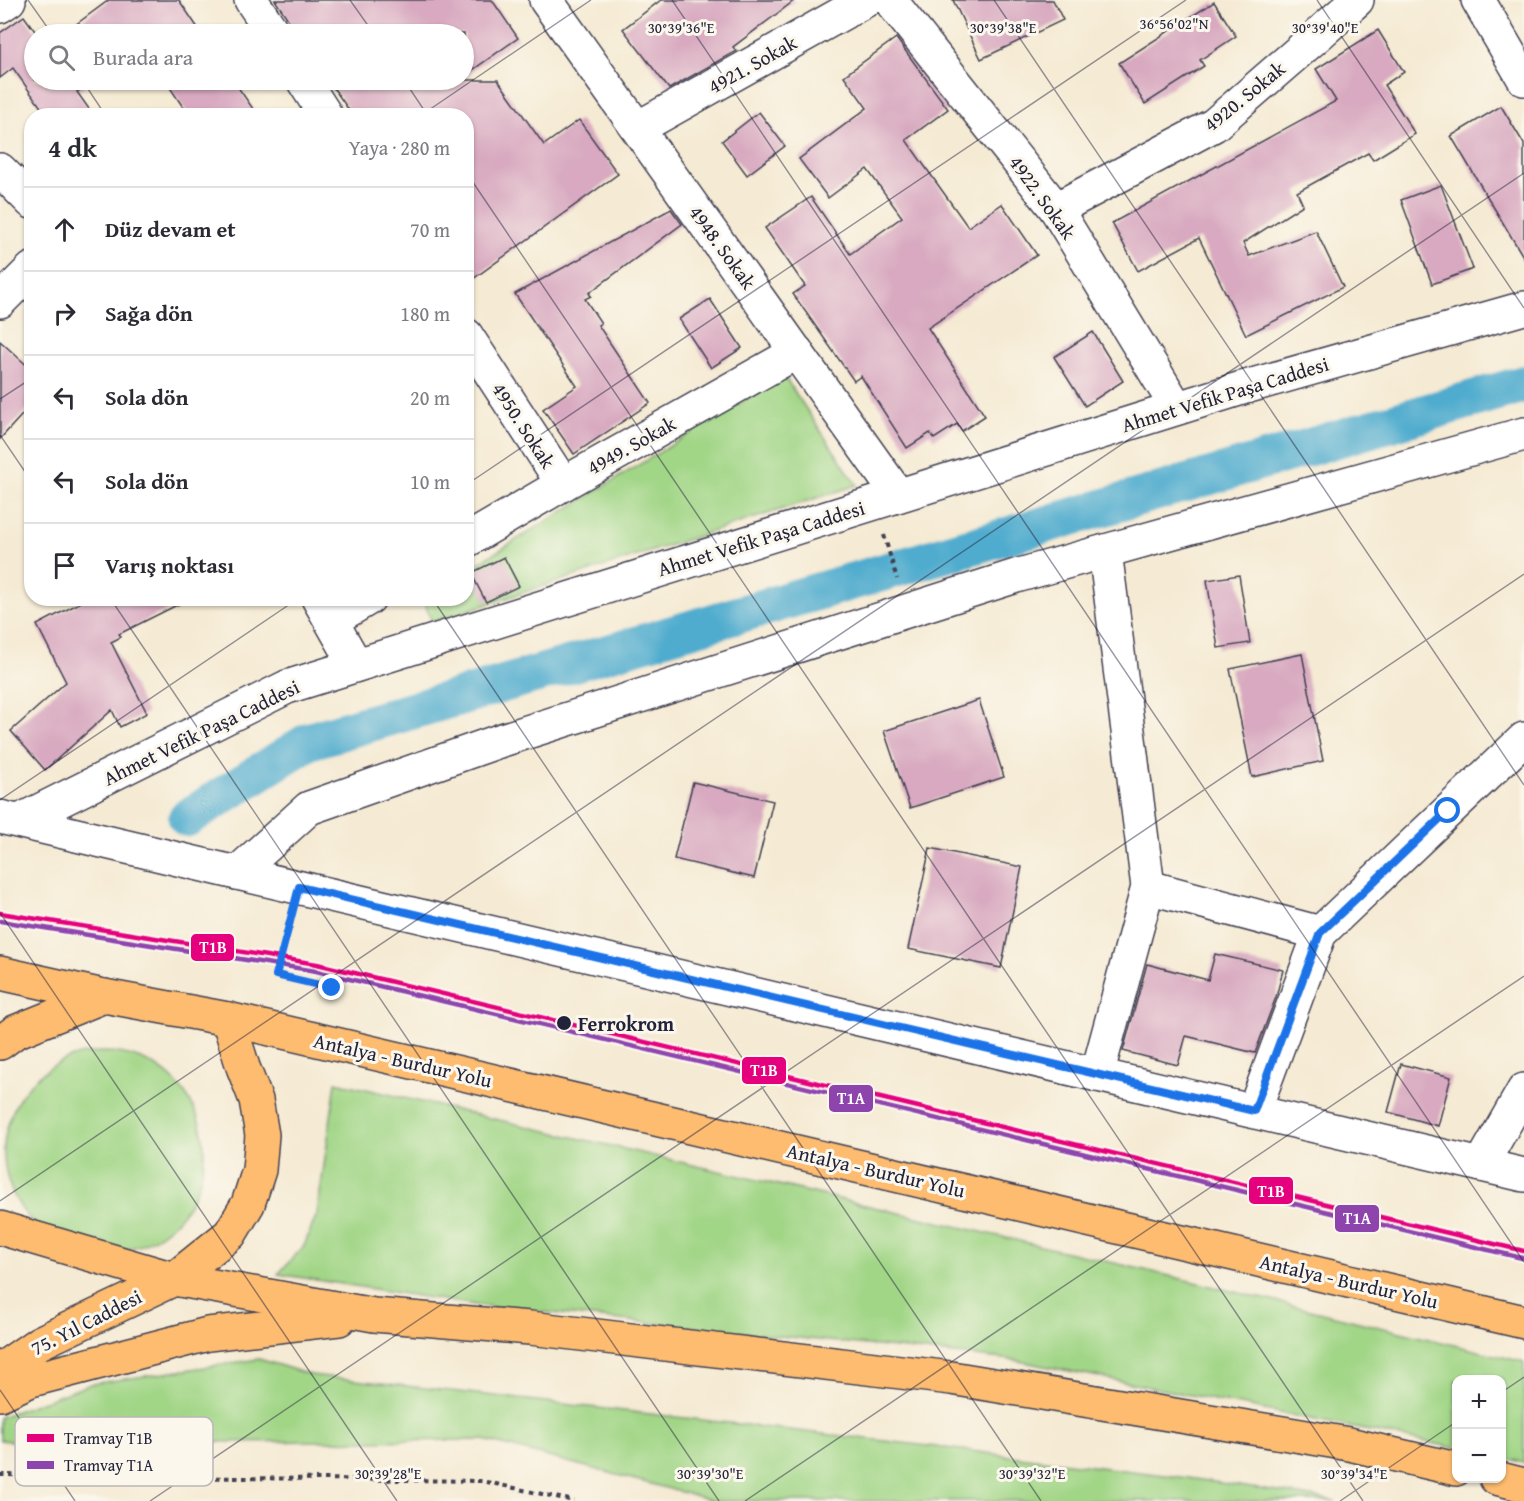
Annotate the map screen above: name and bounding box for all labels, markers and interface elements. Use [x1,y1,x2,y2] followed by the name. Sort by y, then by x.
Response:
[1140,13,1209,34] text: 36°56'02"N
[648,17,715,38] text: 30°39'36"E
[970,17,1037,38] text: 30°39'38"E
[1292,17,1359,38] text: 30°39'40"E
[24,24,474,90] search box
[702,27,802,100] street label: 4921. Sokak
[45,41,78,74] icon: search
[93,41,193,73] text: Burada ara
[1197,54,1292,138] street label: 4920. Sokak
[48,128,97,167] text: 4 dk
[349,133,450,162] text: Yaya · 280 m
[1003,149,1084,246] street label: 4922. Sokak
[683,199,764,296] street label: 4948. Sokak
[48,213,81,246] icon: ahead
[105,213,236,245] text: Düz devam et
[410,215,450,244] text: 70 m
[48,297,81,330] icon: right
[105,297,193,329] text: Sağa dön
[400,299,450,328] text: 180 m
[1118,349,1332,439] street label: Ahmet Vefik Paşa Caddesi
[485,376,563,474] street label: 4950. Sokak
[48,381,81,414] icon: left
[105,381,189,413] text: Sola dön
[410,383,450,412] text: 20 m
[581,408,681,481] street label: 4949. Sokak
[48,465,81,498] icon: left
[105,465,189,497] text: Sola dön
[410,467,450,496] text: 10 m
[654,493,868,583] street label: Ahmet Vefik Paşa Caddesi
[48,549,81,582] icon: arrive
[105,549,234,581] text: Varış noktası
[98,672,304,792] street label: Ahmet Vefik Paşa Caddesi
[1434,797,1460,823] route start
[190,933,235,962] line badge: T1B
[199,935,227,959] text: T1B
[318,974,344,1000] route end
[578,1009,674,1038] place label: Ferrokrom
[555,1014,573,1032] marker: Ferrokrom
[311,1025,495,1095] street label: Antalya - Burdur Yolu
[741,1056,787,1085] line badge: T1B
[750,1058,778,1082] text: T1B
[828,1084,874,1113] line badge: T1A
[837,1086,866,1110] text: T1A
[784,1135,968,1205] street label: Antalya - Burdur Yolu
[1248,1176,1294,1205] line badge: T1B
[1257,1179,1285,1203] text: T1B
[1334,1204,1380,1233] line badge: T1A
[1343,1206,1372,1230] text: T1A
[1257,1246,1441,1316] street label: Antalya - Burdur Yolu
[26,1281,147,1362] street label: 75. Yıl Caddesi
[1452,1375,1506,1483] map controls
[1452,1375,1506,1429] button: +
[15,1417,213,1486] legend
[64,1426,152,1450] text: Tramvay T1B
[1452,1429,1506,1483] button: −
[64,1453,153,1477] text: Tramvay T1A
[355,1463,422,1484] text: 30°39'28"E
[677,1463,744,1484] text: 30°39'30"E
[999,1463,1066,1484] text: 30°39'32"E
[1321,1463,1388,1484] text: 30°39'34"E

